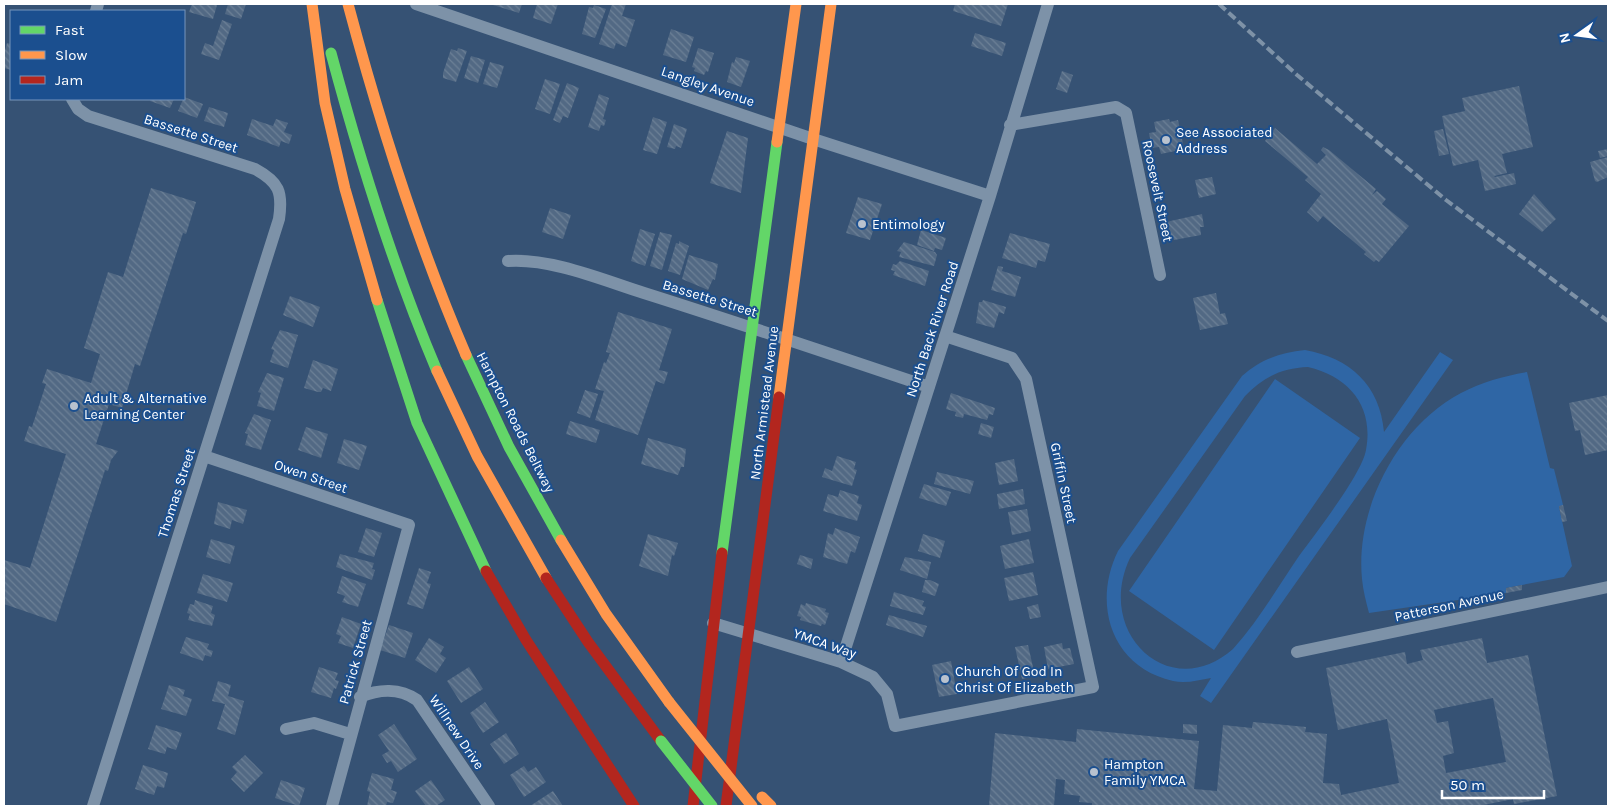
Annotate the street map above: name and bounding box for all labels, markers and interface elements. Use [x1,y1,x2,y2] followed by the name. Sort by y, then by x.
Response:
[10,10,185,100] legend
[1552,10,1602,60] north arrow
[55,21,85,39] text: Fast
[1555,31,1574,45] text: N
[55,46,87,64] text: Slow
[659,63,757,110] street label: Langley Avenue
[55,71,83,89] text: Jam
[142,110,240,157] street label: Bassette Street
[1176,124,1272,157] place label: See Associated Address
[1160,134,1172,146] marker: See Associated Address
[1138,139,1177,244] street label: Roosevelt Street
[872,216,945,233] place label: Entimology
[856,218,868,230] marker: Entimology
[902,259,962,399] street label: North Back River Road
[661,276,759,321] street label: Bassette Street
[747,325,782,481] street label: North Armistead Avenue
[473,349,559,496] street label: Hampton Roads Beltway
[84,390,207,423] place label: Adult & Alternative Learning Center
[68,400,80,412] marker: Adult & Alternative Learning Center
[1047,441,1080,525] street label: Griffin Street
[154,446,199,540] street label: Thomas Street
[272,456,350,497] street label: Owen Street
[1393,586,1505,625] street label: Patterson Avenue
[335,618,376,706] street label: Patrick Street
[791,625,859,662] street label: YMCA Way
[955,663,1074,696] place label: Church Of God In Christ Of Elizabeth
[939,673,951,685] marker: Church Of God In Christ Of Elizabeth
[425,692,488,773] street label: Willnew Drive
[1104,756,1186,789] place label: Hampton Family YMCA
[1088,766,1100,778] marker: Hampton Family YMCA
[1442,768,1544,800] scale bar
[1450,776,1485,794] text: 50 m

